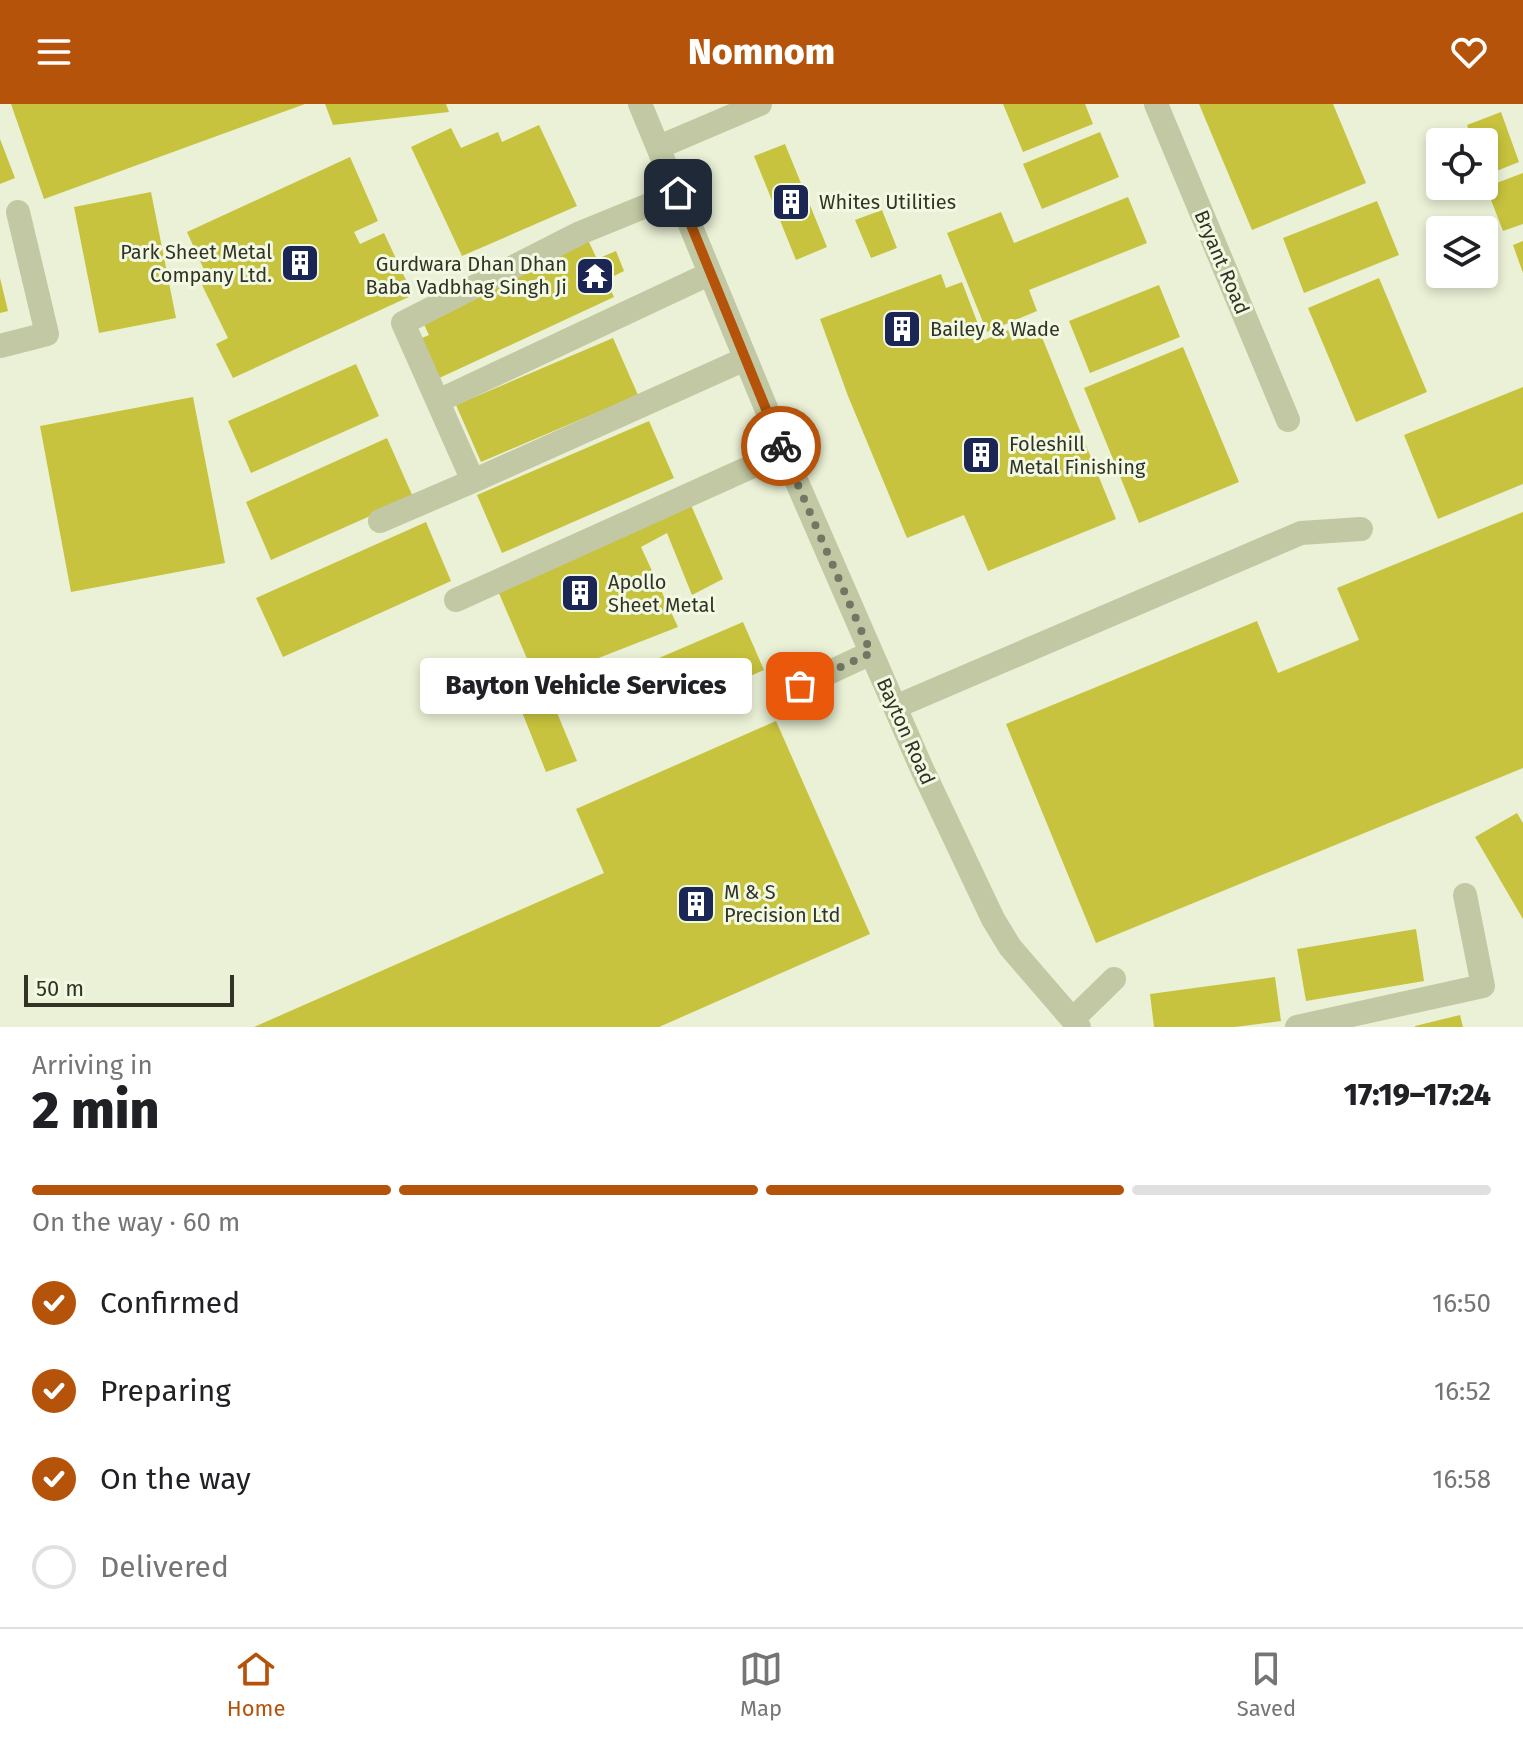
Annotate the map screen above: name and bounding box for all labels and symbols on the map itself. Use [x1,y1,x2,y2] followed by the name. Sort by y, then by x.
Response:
[644,159,712,227] pin
[770,181,812,223] building icon: Whites Utilities
[819,190,956,214] place label: Whites Utilities
[1189,206,1255,318] street label: Bryant Road
[120,240,272,287] place label: Park Sheet Metal Company Ltd.
[279,242,321,284] building icon: Park Sheet Metal Company Ltd.
[366,252,567,299] place label: Gurdwara Dhan Dhan Baba Vadbhag Singh Ji
[574,255,616,297] temple icon: Gurdwara Dhan Dhan Baba Vadbhag Singh Ji
[881,308,923,350] building icon: Bailey & Wade
[930,317,1060,341] place label: Bailey & Wade
[741,406,821,486] courier
[1009,432,1146,479] place label: Foleshill Metal Finishing
[960,434,1002,476] building icon: Foleshill Metal Finishing
[608,570,715,617] place label: Apollo Sheet Metal
[559,572,601,614] building icon: Apollo Sheet Metal
[766,652,834,720] pin
[420,658,752,714] callout: Bayton Vehicle Services
[872,674,940,788] street label: Bayton Road
[724,880,840,927] place label: M & S Precision Ltd
[675,883,717,925] building icon: M & S Precision Ltd
[24,971,234,1007] scale bar

